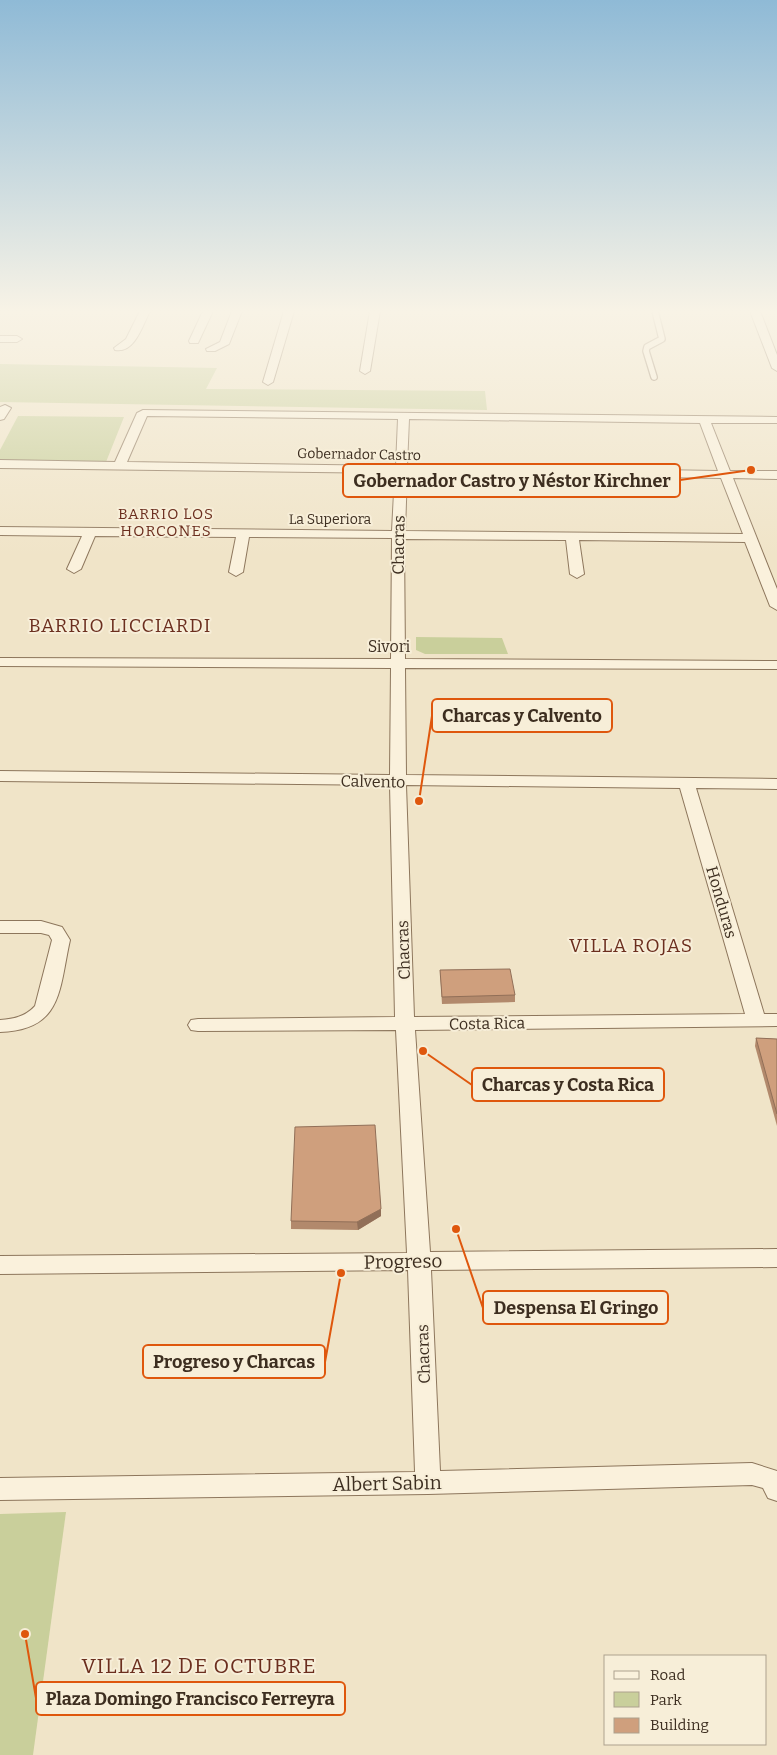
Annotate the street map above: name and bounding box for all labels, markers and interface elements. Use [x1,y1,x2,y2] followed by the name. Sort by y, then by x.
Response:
[297,445,421,464] street label: Gobernador Castro
[343,464,680,497] callout: Gobernador Castro y Néstor Kirchner
[353,470,671,492] text: Gobernador Castro y Néstor Kirchner
[118,505,214,540] district label: BARRIO LOS HORCONES
[289,511,372,528] street label: La Superiora
[388,515,409,575] street label: Chacras
[28,614,212,637] district label: BARRIO LICCIARDI
[368,637,410,656] street label: Sivori
[432,699,612,732] callout: Charcas y Calvento
[442,705,602,727] text: Charcas y Calvento
[340,771,406,792] street label: Calvento
[702,864,741,940] street label: Honduras
[393,920,414,980] street label: Chacras
[569,934,693,957] district label: VILLA ROJAS
[449,1013,525,1034] street label: Costa Rica
[472,1068,664,1101] callout: Charcas y Costa Rica
[482,1074,654,1096] text: Charcas y Costa Rica
[363,1249,443,1274] street label: Progreso
[483,1291,668,1324] callout: Despensa El Gringo
[494,1297,658,1319] text: Despensa El Gringo
[413,1324,434,1384] street label: Chacras
[143,1345,325,1378] callout: Progreso y Charcas
[153,1351,315,1373] text: Progreso y Charcas
[332,1471,442,1496] street label: Albert Sabin
[82,1653,316,1679] district label: VILLA 12 DE OCTUBRE
[604,1655,767,1745] legend
[650,1666,685,1684] text: Road
[36,1682,345,1715] callout: Plaza Domingo Francisco Ferreyra
[45,1688,335,1710] text: Plaza Domingo Francisco Ferreyra
[650,1691,682,1709] text: Park
[650,1716,709,1734] text: Building

